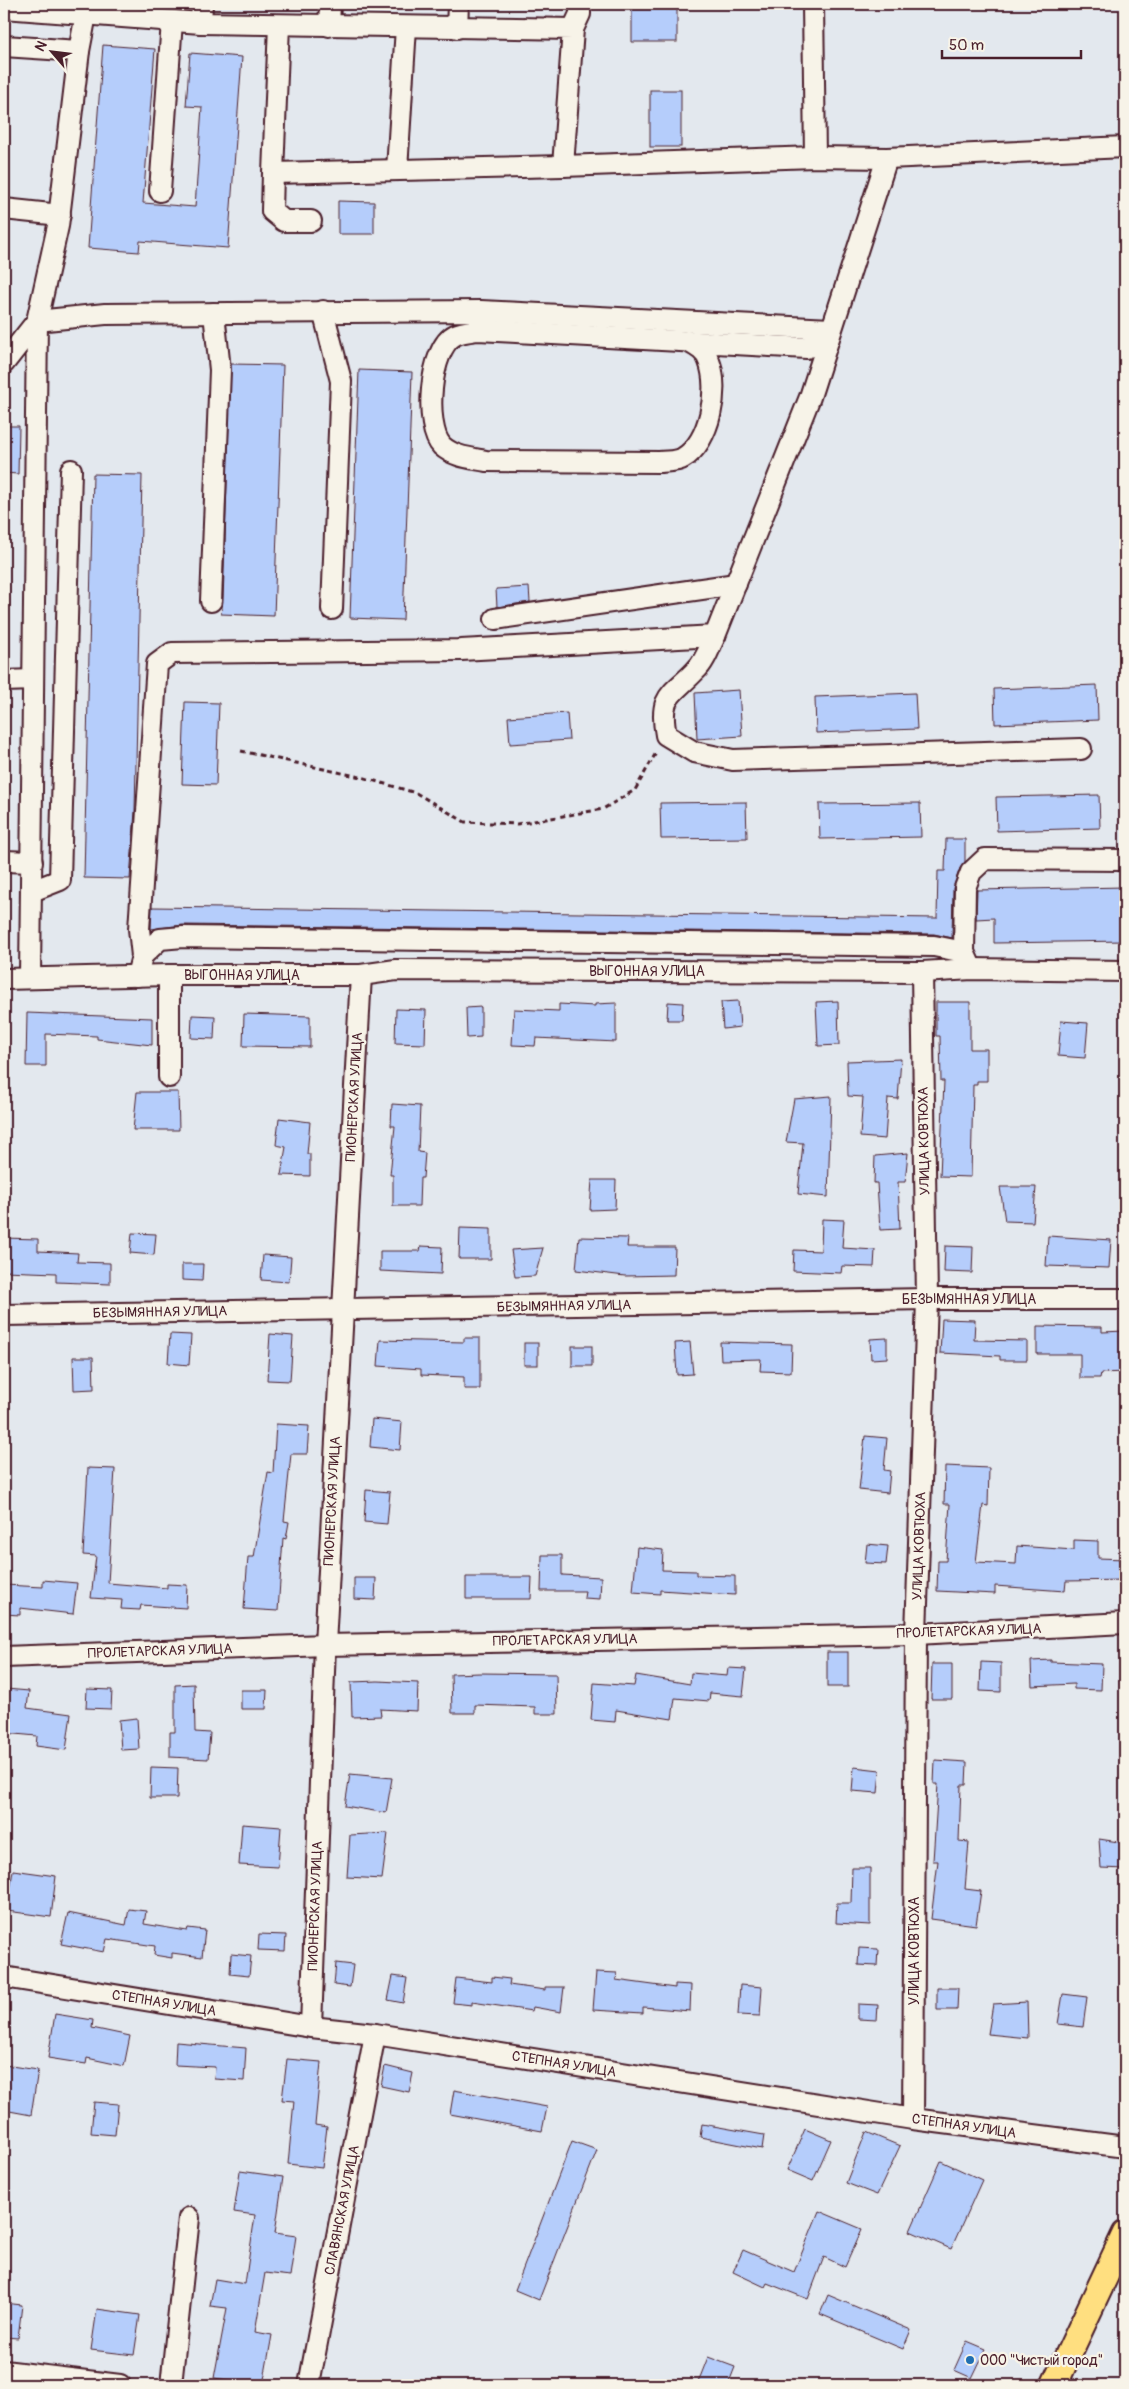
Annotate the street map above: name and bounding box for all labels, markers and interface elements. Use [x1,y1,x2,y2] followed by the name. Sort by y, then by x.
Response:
[28,28,78,78] north arrow
[942,28,1080,60] scale bar
[949,36,984,55] text: 50 m
[31,38,51,54] text: N
[589,963,705,980] street label: ВЫГОННАЯ УЛИЦА
[184,967,300,984] street label: ВЫГОННАЯ УЛИЦА
[342,1032,366,1162] street label: ПИОНЕРСКАЯ УЛИЦА
[915,1087,933,1195] street label: УЛИЦА КОВТЮХА
[902,1291,1036,1308] street label: БЕЗЫМЯННАЯ УЛИЦА
[497,1296,631,1316] street label: БЕЗЫМЯННАЯ УЛИЦА
[93,1302,227,1322] street label: БЕЗЫМЯННАЯ УЛИЦА
[320,1436,344,1566] street label: ПИОНЕРСКАЯ УЛИЦА
[909,1491,929,1601] street label: УЛИЦА КОВТЮХА
[896,1620,1042,1642] street label: ПРОЛЕТАРСКАЯ УЛИЦА
[492,1630,638,1650] street label: ПРОЛЕТАРСКАЯ УЛИЦА
[87,1640,233,1662] street label: ПРОЛЕТАРСКАЯ УЛИЦА
[304,1841,326,1971] street label: ПИОНЕРСКАЯ УЛИЦА
[906,1897,923,2005] street label: УЛИЦА КОВТЮХА
[111,1986,217,2020] street label: СТЕПНАЯ УЛИЦА
[511,2047,617,2081] street label: СТЕПНАЯ УЛИЦА
[911,2110,1017,2142] street label: СТЕПНАЯ УЛИЦА
[321,2144,363,2276] street label: СЛАВЯНСКАЯ УЛИЦА
[980,2352,1103,2369] place label: ООО "Чистый город"
[964,2354,976,2366] marker: ООО "Чистый город"

